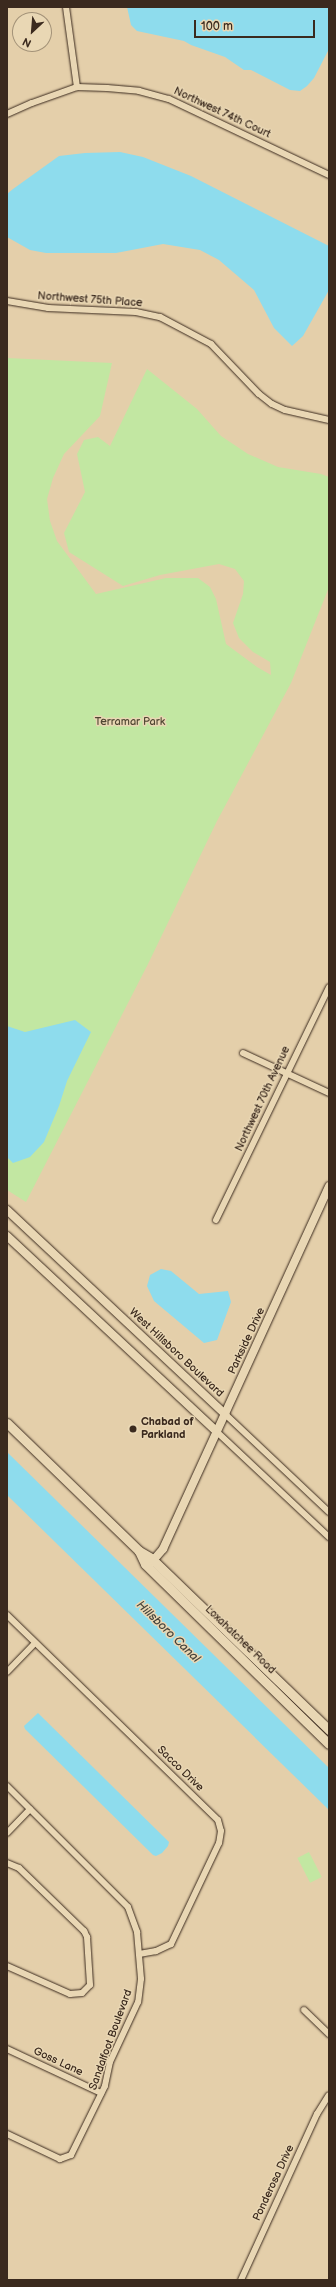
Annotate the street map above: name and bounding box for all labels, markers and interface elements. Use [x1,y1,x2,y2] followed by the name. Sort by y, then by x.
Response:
[12,12,52,52] north arrow
[196,12,317,38] scale bar
[201,19,233,34] text: 100 m
[20,35,34,50] text: N
[171,85,273,141] street label: Northwest 74th Court
[37,290,143,310] street label: Northwest 75th Place
[95,715,165,729] park label: Terramar Park
[233,1044,293,1154] street label: Northwest 70th Avenue
[126,1306,226,1400] street label: West Hillsboro Boulevard
[226,1306,268,1376] street label: Parkside Drive
[141,1416,194,1442] place label: Chabad of Parkland
[128,1424,138,1434] marker: Chabad of Parkland
[133,1598,203,1666] water label: Hillsboro Canal
[202,1603,278,1677] street label: Loxahatchee Road
[154,1744,206,1794] street label: Sacco Drive
[87,1988,135,2092] street label: Sandalfoot Boulevard
[31,2045,85,2079] street label: Goss Lane
[251,2143,297,2223] street label: Ponderosa Drive

